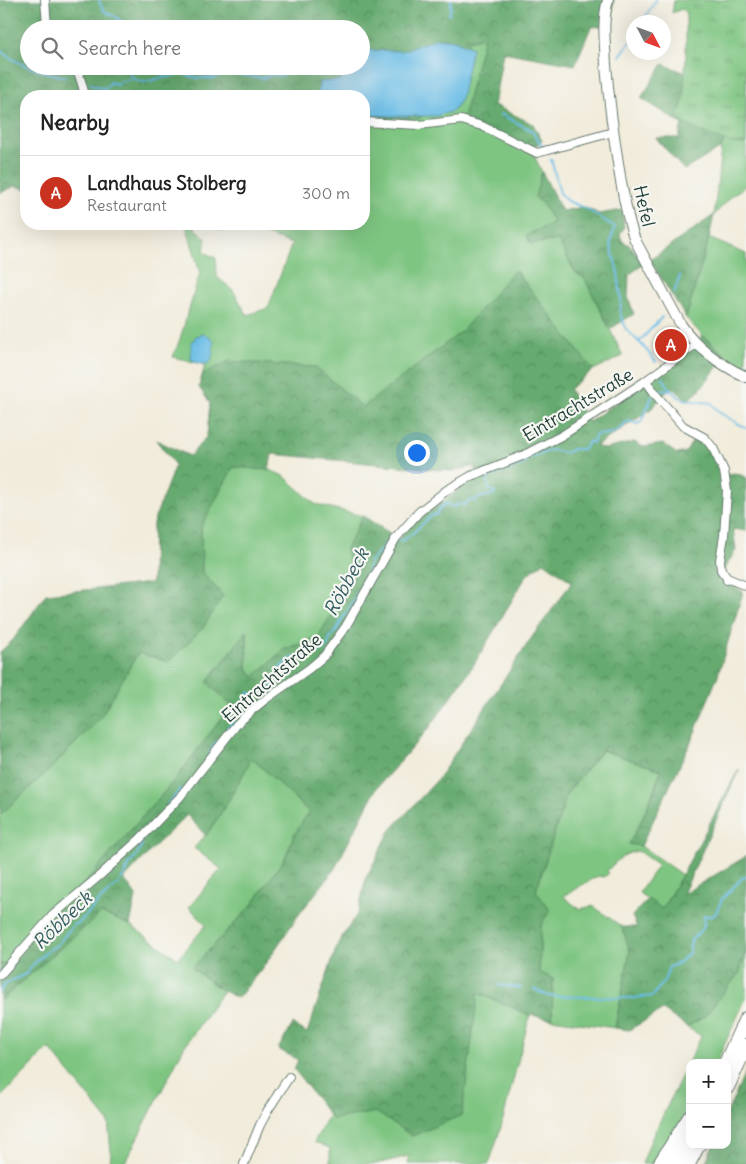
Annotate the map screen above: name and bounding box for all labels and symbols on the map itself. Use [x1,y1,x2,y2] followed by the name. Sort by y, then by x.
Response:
[626,15,671,60] north arrow
[629,183,660,229] street label: Hefel
[655,326,687,364] pin: A
[518,363,637,447] street label: Eintrachtstraße
[404,440,430,466] your location
[318,543,374,620] water label: Röbbeck
[217,628,326,727] street label: Eintrachtstraße
[27,885,98,954] water label: Röbbeck

